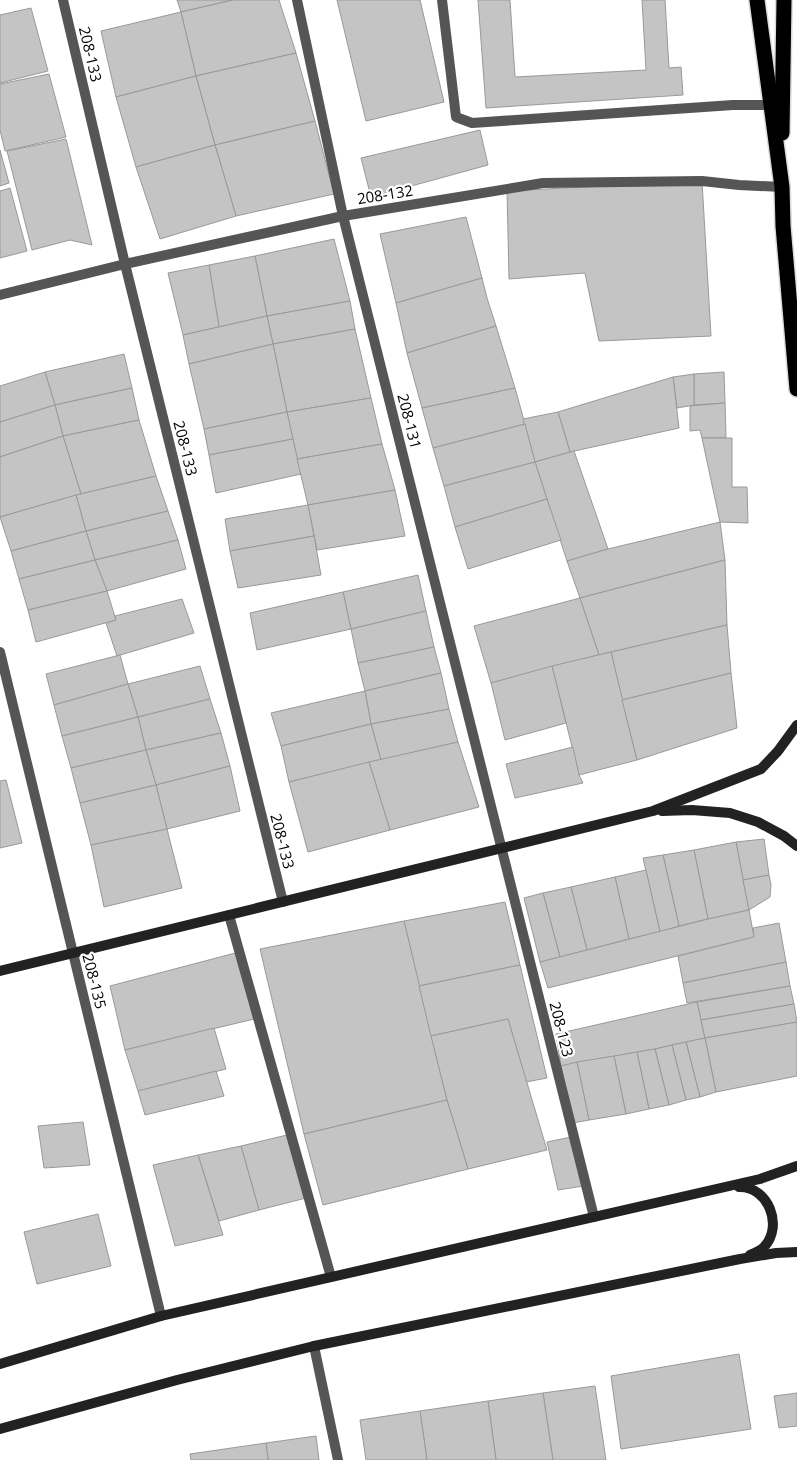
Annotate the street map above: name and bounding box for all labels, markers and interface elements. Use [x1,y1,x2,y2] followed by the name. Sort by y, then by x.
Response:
[75,24,107,84] street label: 208-133
[356,180,414,208] street label: 208-132
[393,391,427,451] street label: 208-131
[169,418,203,478] street label: 208-133
[266,811,300,871] street label: 208-133
[78,951,112,1011] street label: 208-135
[545,999,579,1059] street label: 208-123

